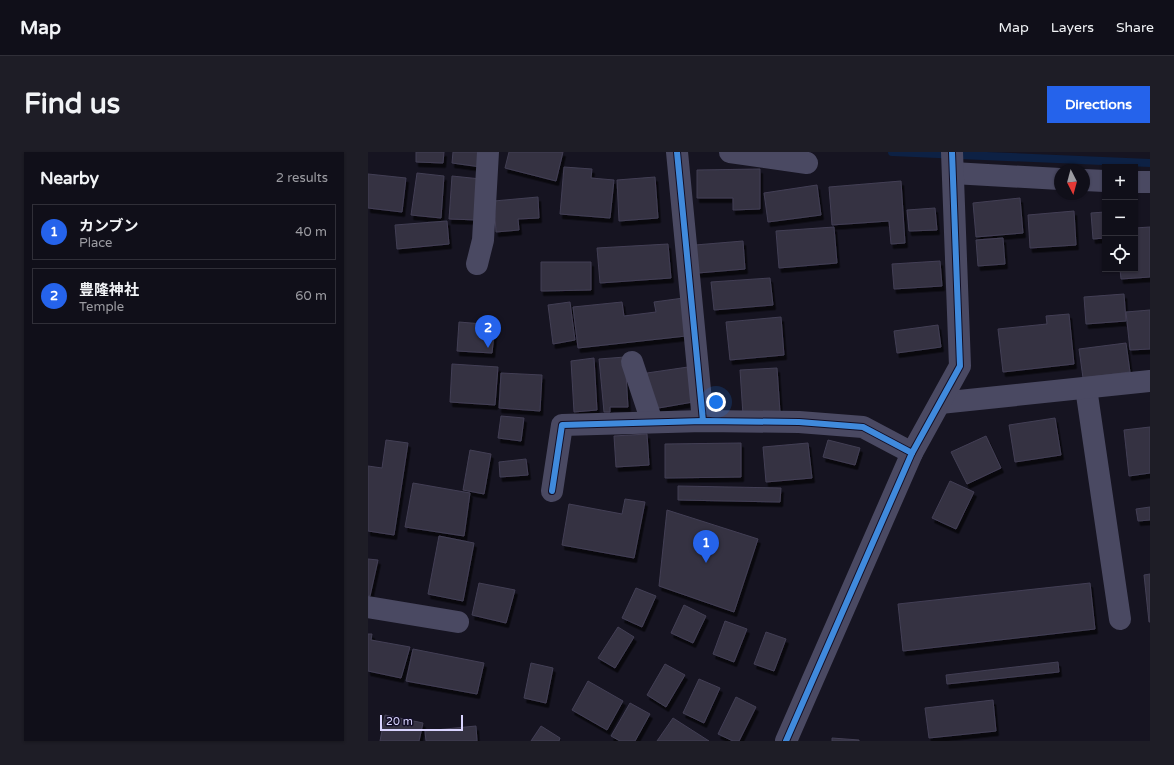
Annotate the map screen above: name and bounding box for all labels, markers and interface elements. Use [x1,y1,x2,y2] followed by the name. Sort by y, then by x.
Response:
[20,17,61,39] text: Map
[999,19,1029,36] text: Map
[1051,19,1094,36] text: Layers
[1116,19,1154,36] text: Share
[1047,86,1150,123] button: Directions
[24,87,120,121] text: Find us
[1054,164,1090,200] north arrow
[1102,164,1138,272] map controls
[1102,164,1138,200] button: +
[40,168,99,189] text: Nearby
[276,170,328,186] text: 2 results
[1102,200,1138,236] button: −
[79,217,139,235] text: カンブン
[50,224,58,240] text: 1
[295,224,327,240] text: 40 m
[79,235,112,251] text: Place
[1102,236,1138,272] button: locate
[79,281,139,299] text: 豊隆神社
[50,288,58,304] text: 2
[295,288,327,304] text: 60 m
[79,299,124,315] text: Temple
[475,315,501,348] pin: 2
[706,392,726,412] your location
[693,530,719,563] pin: 1
[380,713,463,732] scale bar
[386,715,413,728] text: 20 m

